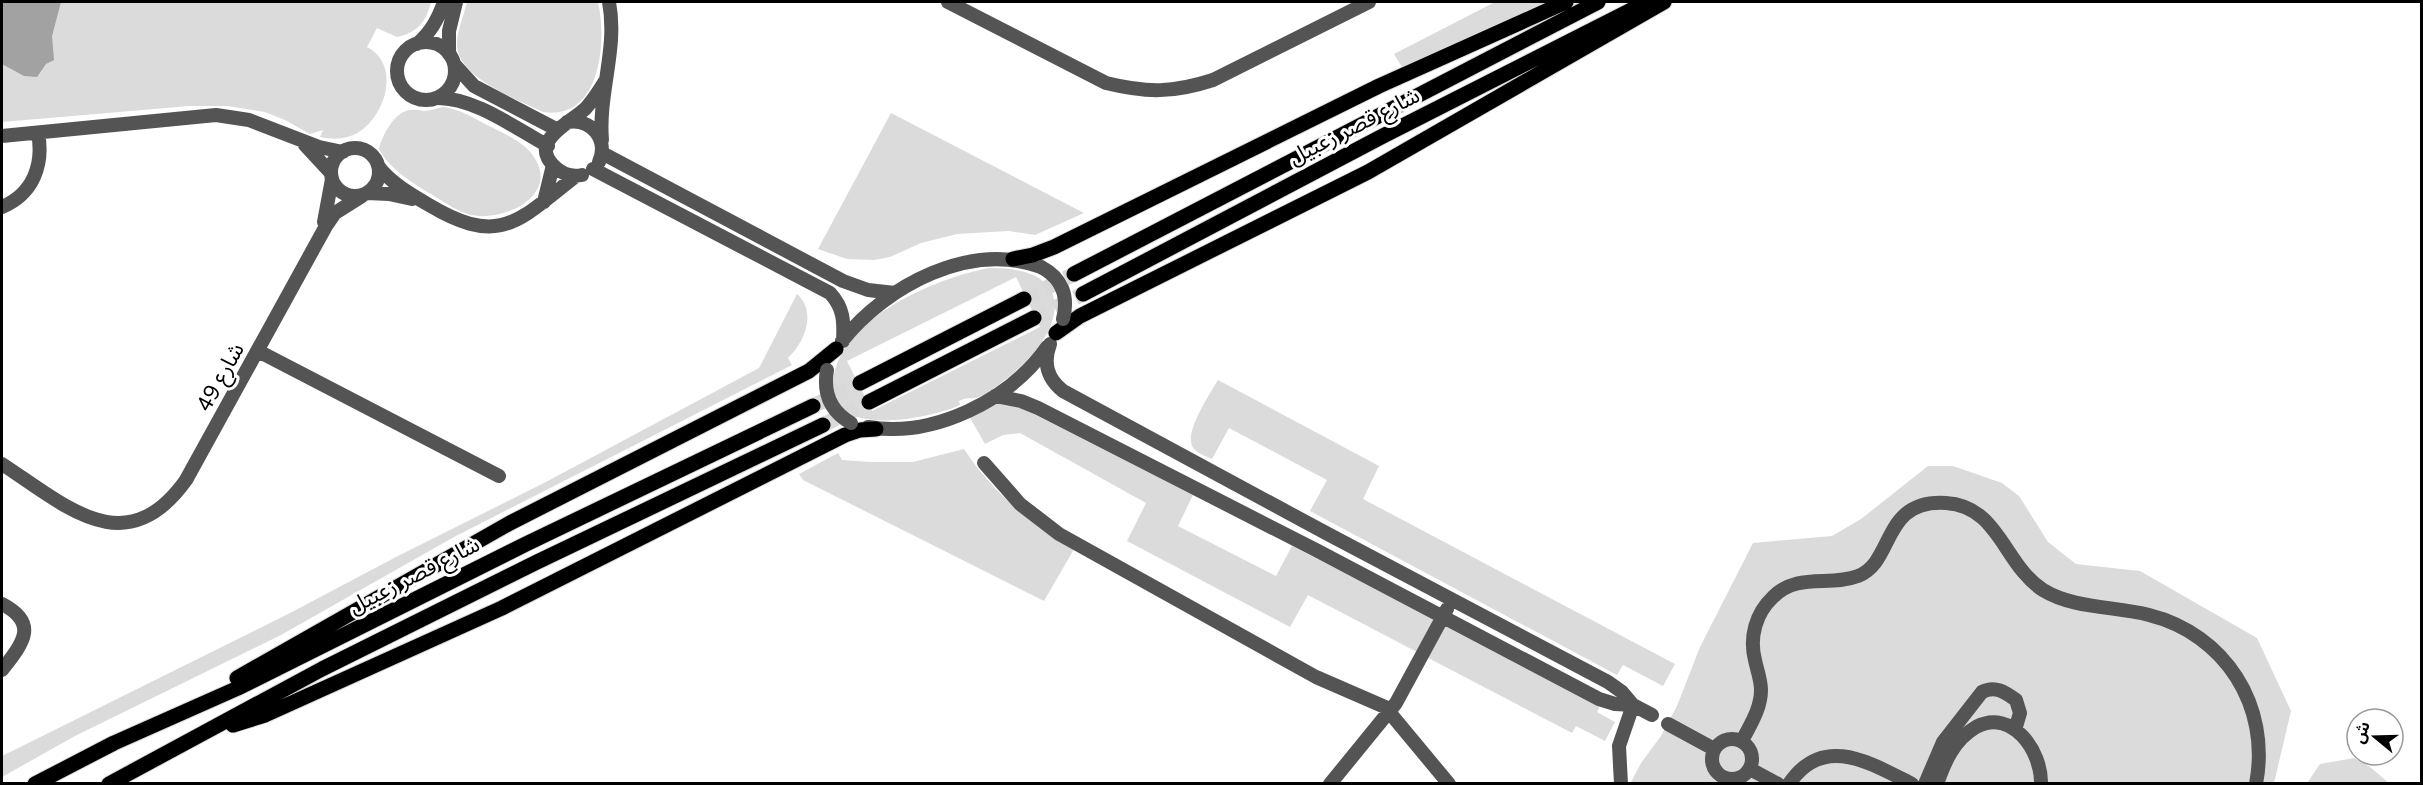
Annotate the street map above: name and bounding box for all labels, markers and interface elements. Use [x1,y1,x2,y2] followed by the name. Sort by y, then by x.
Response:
[1284,81,1425,173] street label: شارع قصر زعبيل
[190,338,252,418] street label: شارع 49
[344,530,485,622] street label: شارع قصر زعبيل
[2345,707,2405,767] north arrow
[2349,719,2374,746] text: ش

